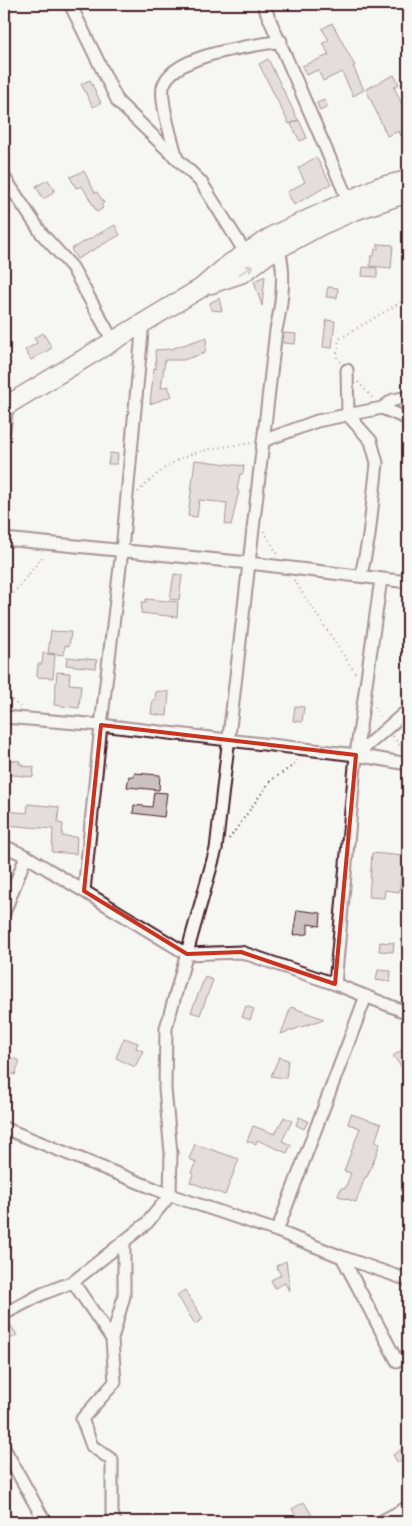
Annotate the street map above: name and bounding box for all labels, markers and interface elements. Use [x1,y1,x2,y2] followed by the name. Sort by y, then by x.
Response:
[239,265,253,276] one-way arrow

